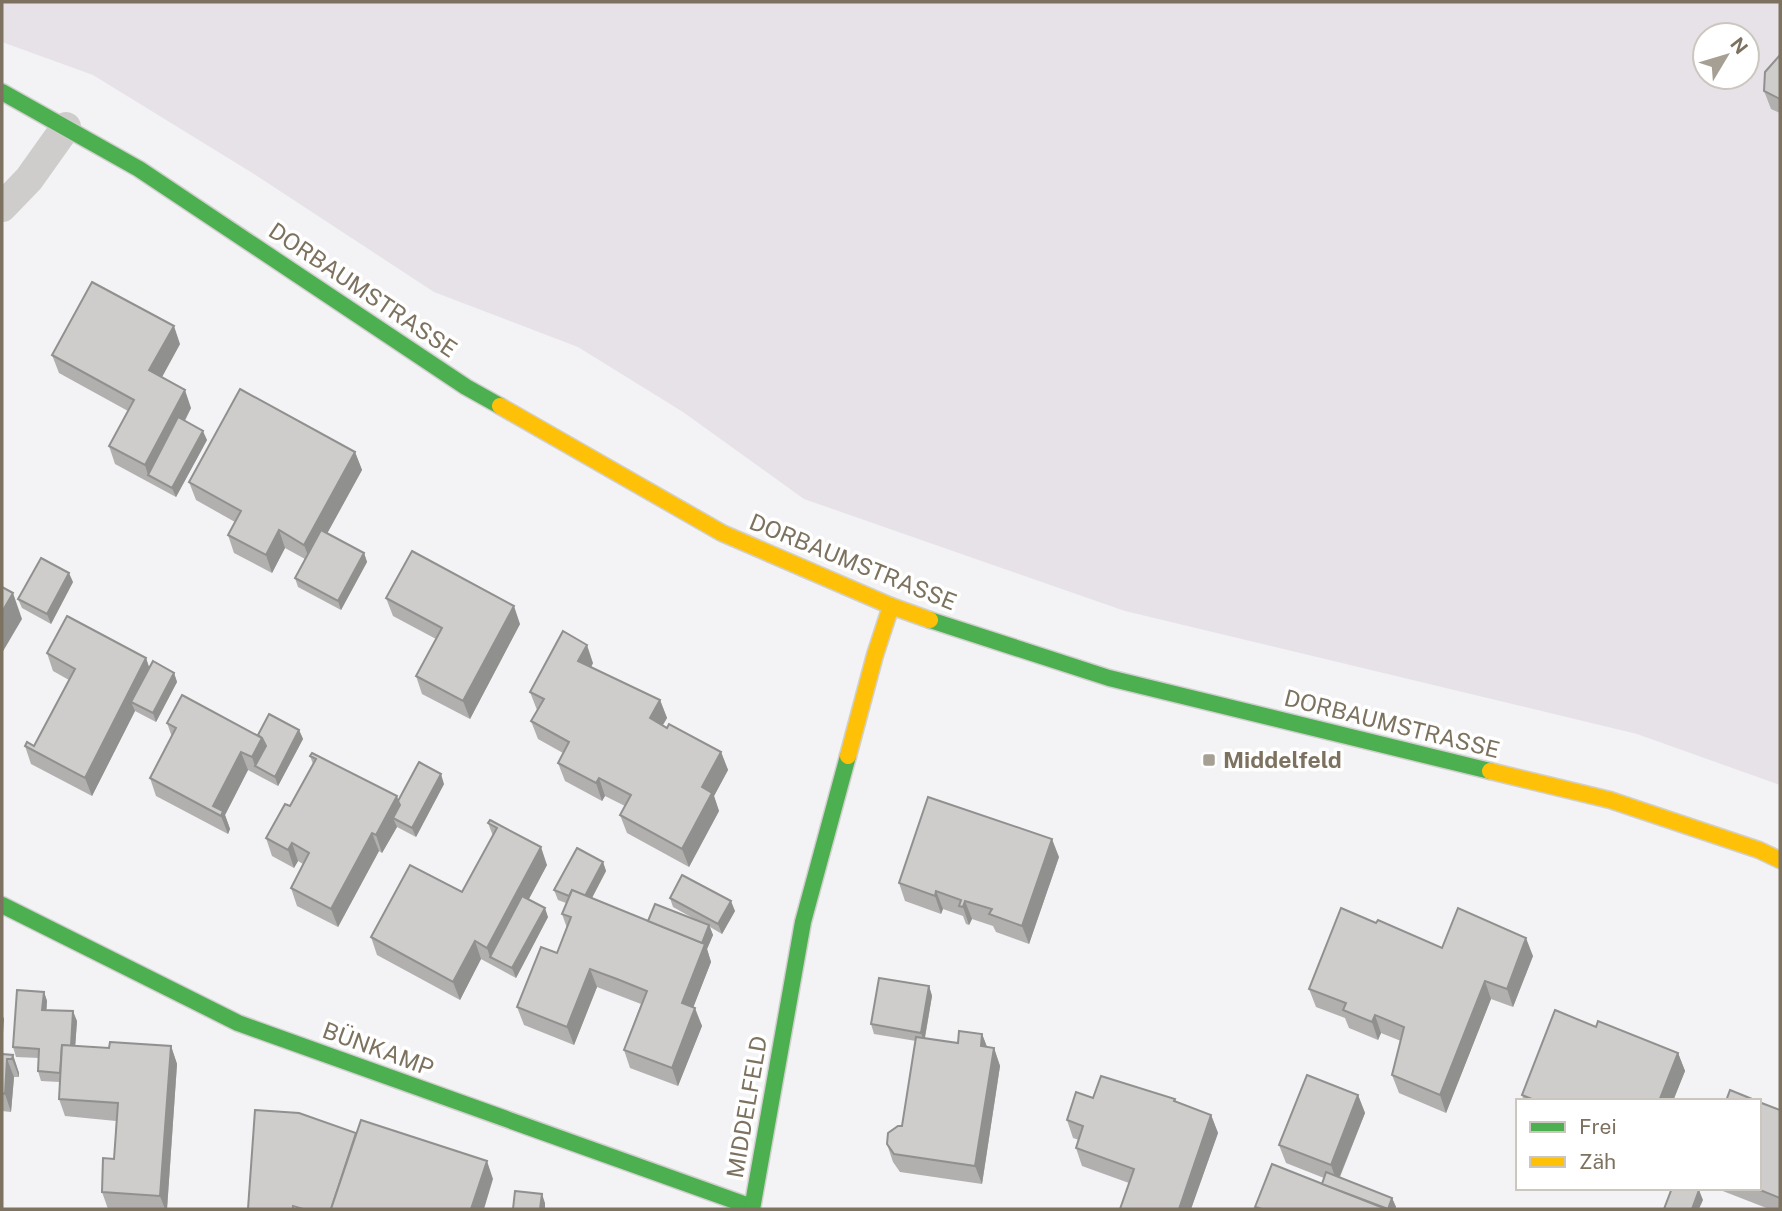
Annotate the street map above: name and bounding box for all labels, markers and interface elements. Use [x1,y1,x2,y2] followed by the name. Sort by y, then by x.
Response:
[1691,21,1761,91] north arrow
[1726,33,1753,58] text: N
[264,217,463,363] street label: DORBAUMSTRASSE
[746,508,961,615] street label: DORBAUMSTRASSE
[1282,684,1503,763] street label: DORBAUMSTRASSE
[1223,746,1342,773] place label: Middelfeld
[1201,752,1217,768] marker: Middelfeld
[319,1016,437,1081] street label: BÜNKAMP
[721,1034,772,1180] street label: MIDDELFELD
[1516,1099,1761,1190] legend
[1579,1114,1617,1139] text: Frei
[1579,1149,1616,1174] text: Zäh

